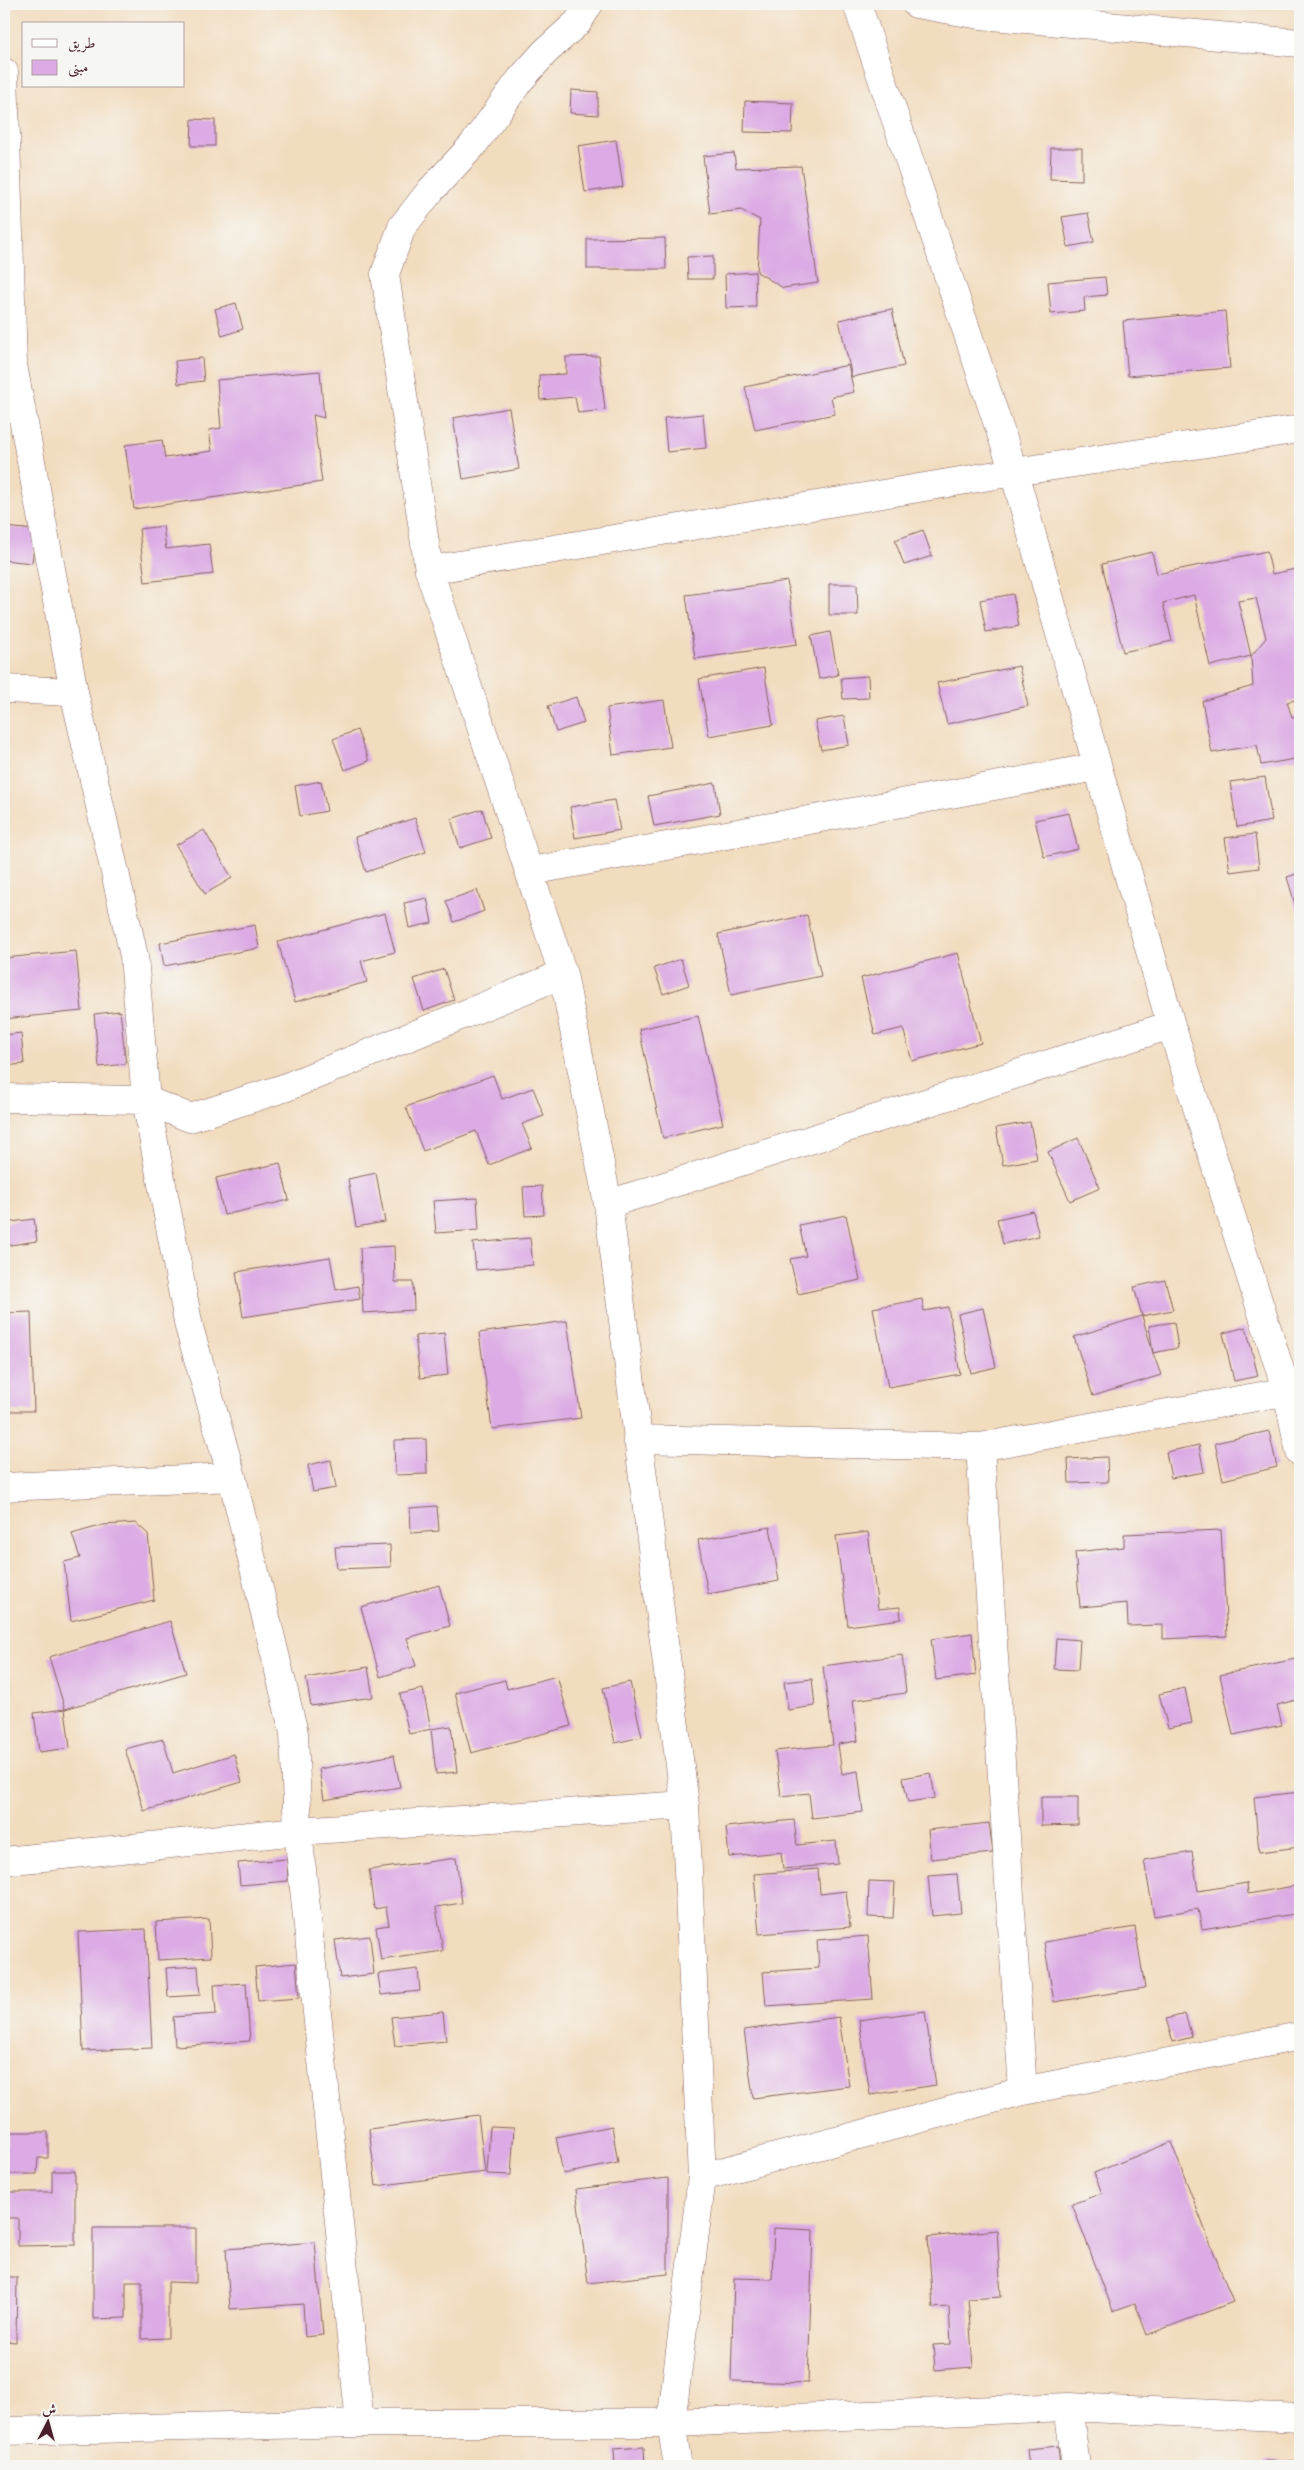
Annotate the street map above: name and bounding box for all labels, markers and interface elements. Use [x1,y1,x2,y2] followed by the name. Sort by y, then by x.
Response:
[22,22,185,88] legend
[68,34,95,53] text: طريق
[68,58,88,78] text: مبنى
[22,2398,72,2448] north arrow
[42,2400,57,2419] text: ش

